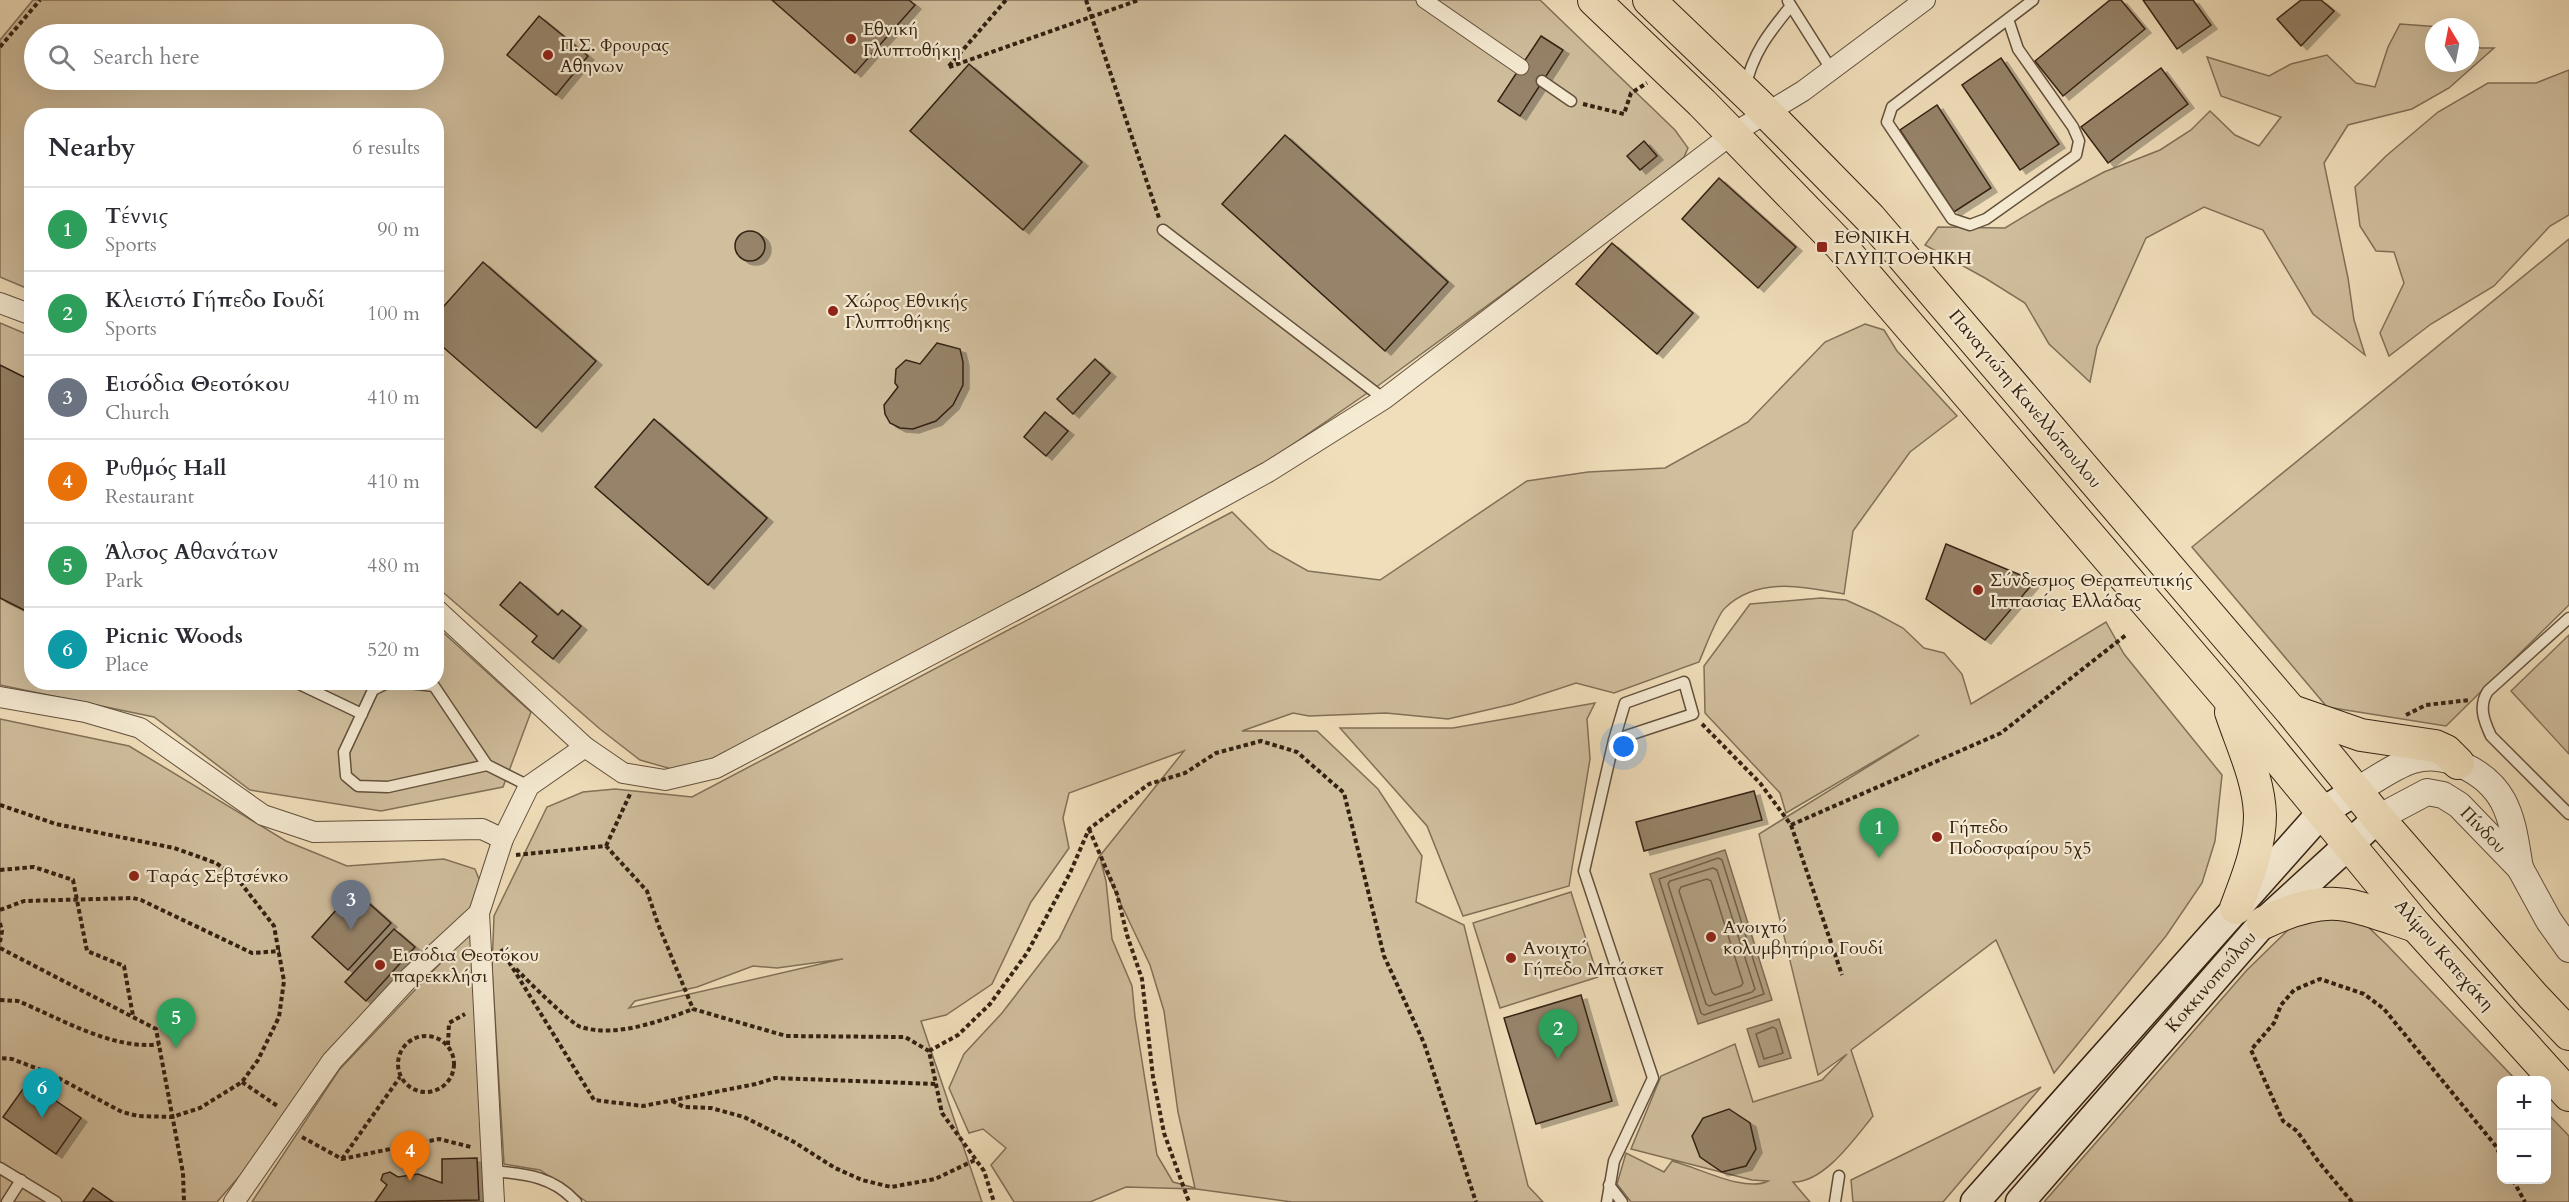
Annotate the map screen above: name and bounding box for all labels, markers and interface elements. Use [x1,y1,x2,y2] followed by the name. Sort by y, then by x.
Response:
[863,17,961,63] place label: Εθνική Γλυπτοθήκη
[2425,18,2479,72] north arrow
[24,24,444,90] search box
[844,32,858,46] marker: Εθνική Γλυπτοθήκη
[560,33,670,79] place label: Π.Σ. Φρουρας Αθηνων
[45,41,78,74] icon: search
[93,42,200,72] text: Search here
[541,48,555,62] marker: Π.Σ. Φρουρας Αθηνων
[48,130,136,165] text: Nearby
[352,134,420,161] text: 6 results
[105,201,168,231] text: Τέννις
[62,216,73,243] text: 1
[377,216,420,243] text: 90 m
[1834,225,1972,271] place label: ΕΘΝΙΚΗ ΓΛΥΠΤΟΘΗΚΗ
[105,231,157,258] text: Sports
[1815,240,1829,254] marker: ΕΘΝΙΚΗ ΓΛΥΠΤΟΘΗΚΗ
[105,285,324,315] text: Κλειστό Γήπεδο Γουδί
[845,289,968,335] place label: Χώρος Εθνικής Γλυπτοθήκης
[62,300,73,327] text: 2
[367,300,420,327] text: 100 m
[826,304,840,318] marker: Χώρος Εθνικής Γλυπτοθήκης
[1943,304,2107,494] street label: Παναγιώτη Κανελλόπουλου
[105,315,157,342] text: Sports
[105,369,290,399] text: Εισόδια Θεοτόκου
[62,384,73,411] text: 3
[367,384,420,411] text: 410 m
[105,399,170,426] text: Church
[105,453,226,483] text: Ρυθμός Hall
[62,468,73,495] text: 4
[367,468,420,495] text: 410 m
[105,483,194,510] text: Restaurant
[105,537,278,567] text: Άλσος Αθανάτων
[62,552,73,579] text: 5
[367,552,420,579] text: 480 m
[105,567,143,594] text: Park
[1990,568,2193,614] place label: Σύνδεσμος Θεραπευτικής Ιππασίας Ελλάδας
[1971,583,1985,597] marker: Σύνδεσμος Θεραπευτικής Ιππασίας Ελλάδας
[105,621,243,651] text: Picnic Woods
[62,636,73,663] text: 6
[367,636,420,663] text: 520 m
[105,651,149,678] text: Place
[1609,732,1638,761] your location
[2454,801,2512,859] street label: Πίνδου
[1860,808,1898,858] pin: 1
[1949,815,2092,861] place label: Γήπεδο Ποδοσφαίρου 5χ5
[1930,830,1944,844] marker: Γήπεδο Ποδοσφαίρου 5χ5
[146,864,289,889] place label: Ταράς Σεβτσένκο
[127,869,141,883] marker: Ταράς Σεβτσένκο
[332,880,370,930] pin: 3
[2389,894,2499,1016] street label: Αλίμου Κατεχάκη
[1723,915,1884,961] place label: Ανοιχτό κολυμβητήριο Γουδί
[2160,926,2262,1038] street label: Κοκκινοπούλου
[1704,930,1718,944] marker: Ανοιχτό κολυμβητήριο Γουδί
[1523,936,1664,982] place label: Ανοιχτό Γήπεδο Μπάσκετ
[392,943,539,989] place label: Εισόδια Θεοτόκου παρεκκλήσι
[1504,951,1518,965] marker: Ανοιχτό Γήπεδο Μπάσκετ
[373,958,387,972] marker: Εισόδια Θεοτόκου παρεκκλήσι
[156,998,195,1048] pin: 5
[1538,1010,1578,1059] pin: 2
[22,1068,62,1118] pin: 6
[2497,1076,2551,1184] map controls
[2497,1076,2551,1130] button: +
[2497,1130,2551,1184] button: −
[390,1132,430,1181] pin: 4

